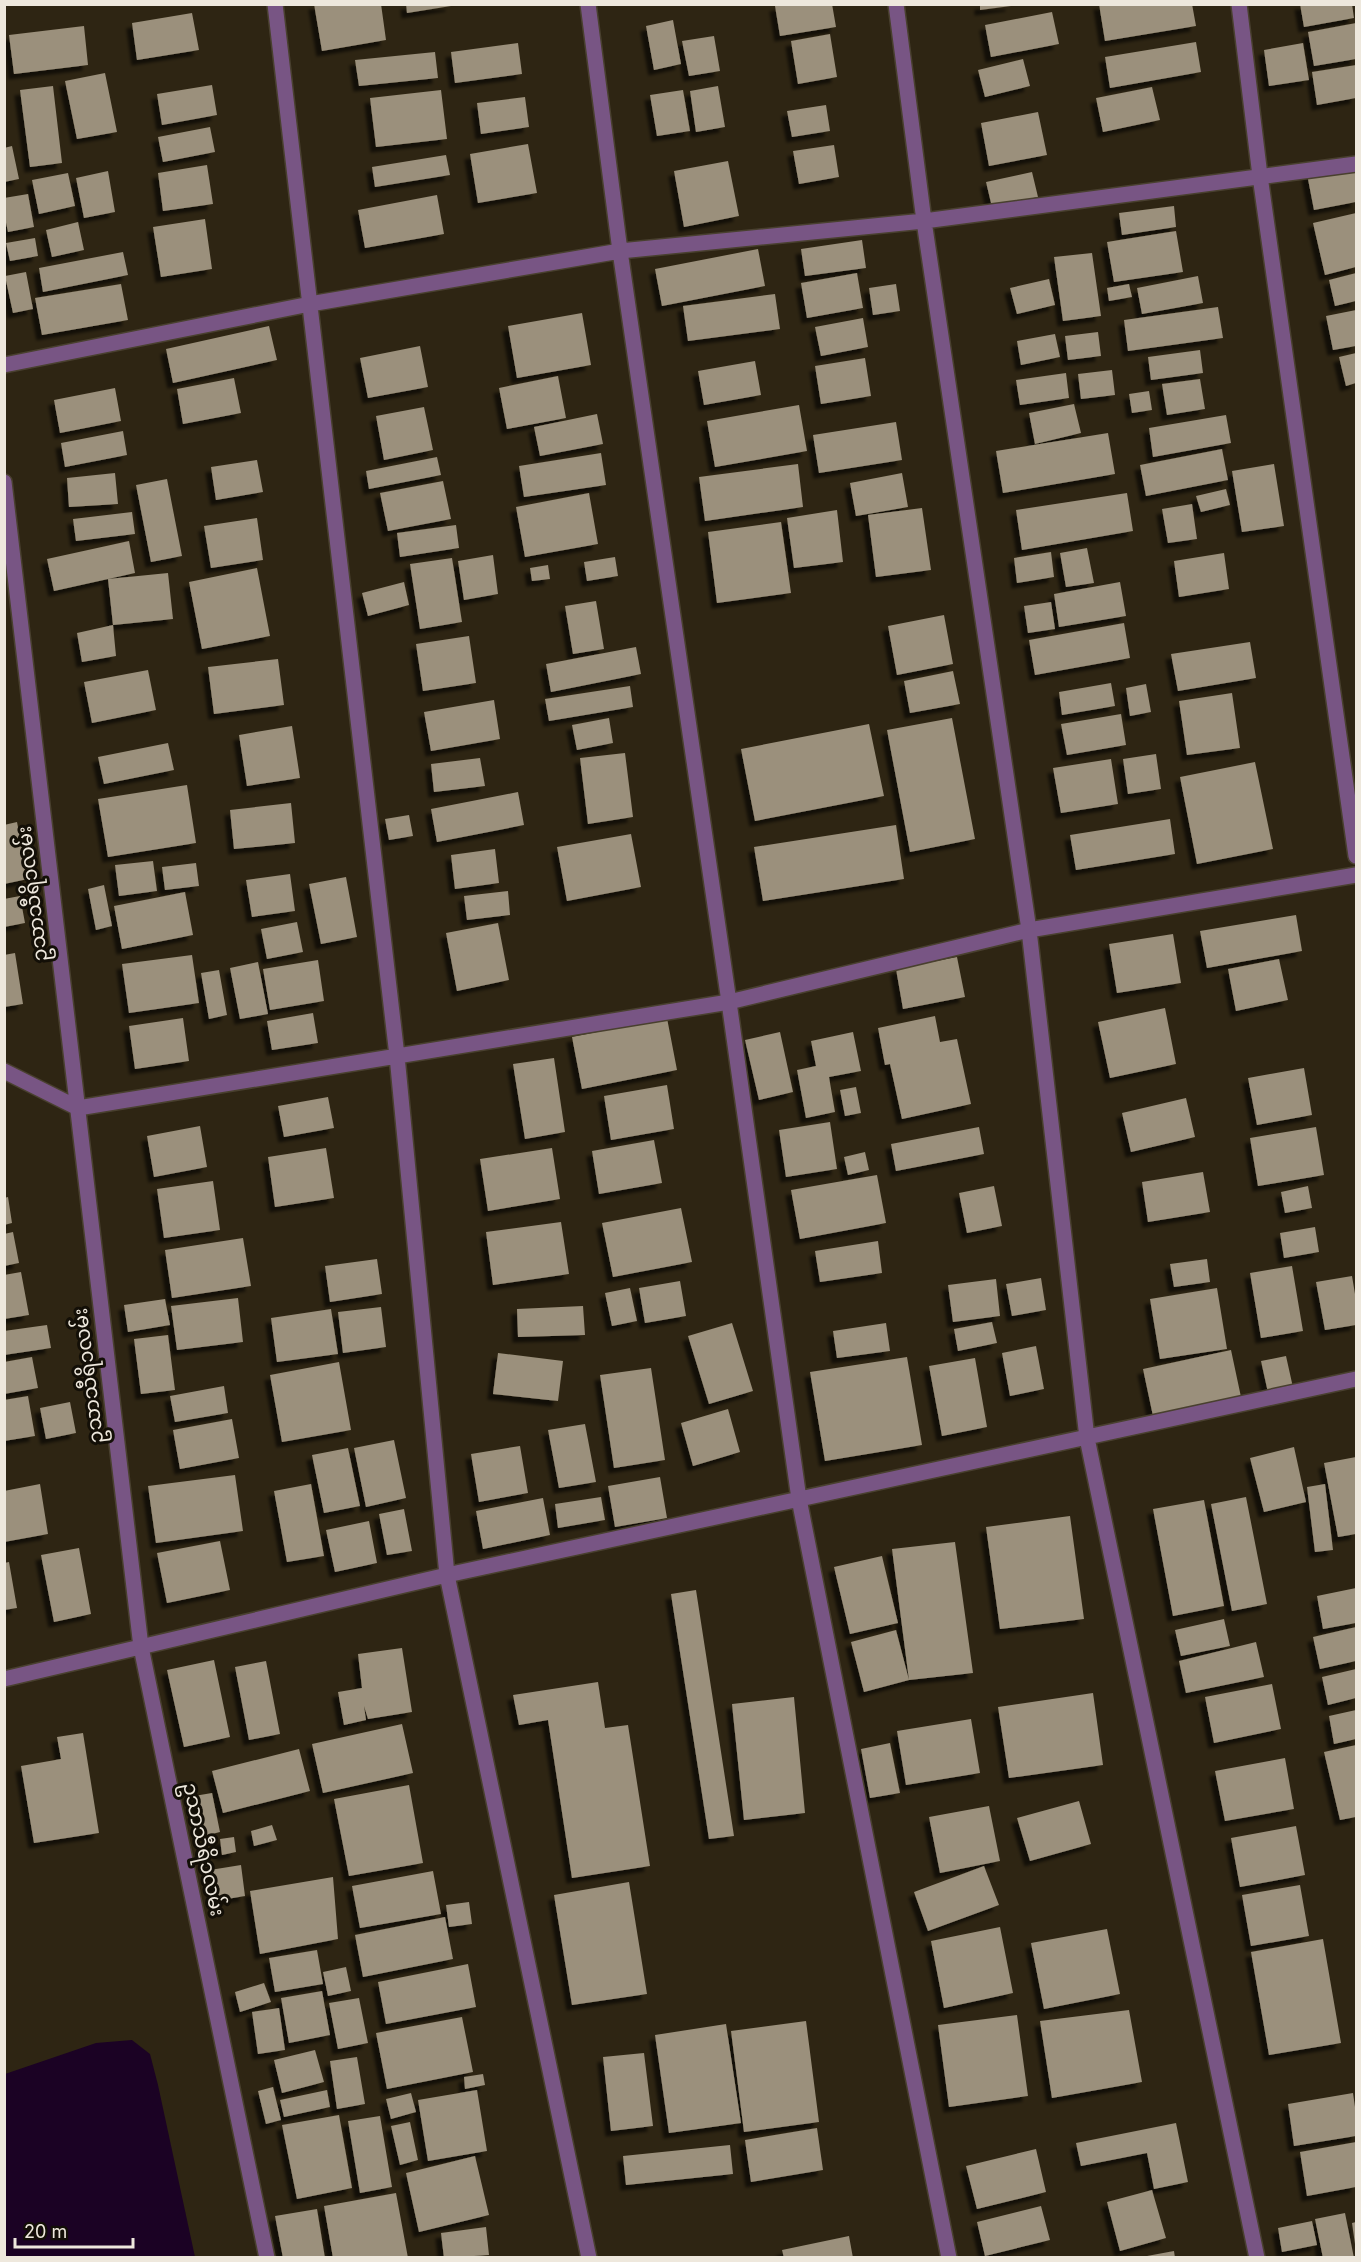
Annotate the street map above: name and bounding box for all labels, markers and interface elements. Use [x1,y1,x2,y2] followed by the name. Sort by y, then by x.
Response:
[10,824,56,964] street label: ဥသာသီရိ၁လမ်း
[66,1306,112,1446] street label: ဥသာသီရိ၁လမ်း
[174,1779,232,1919] street label: ဥသာသီရိ၁လမ်း
[15,2211,134,2249] scale bar
[24,2221,67,2242] text: 20 m

